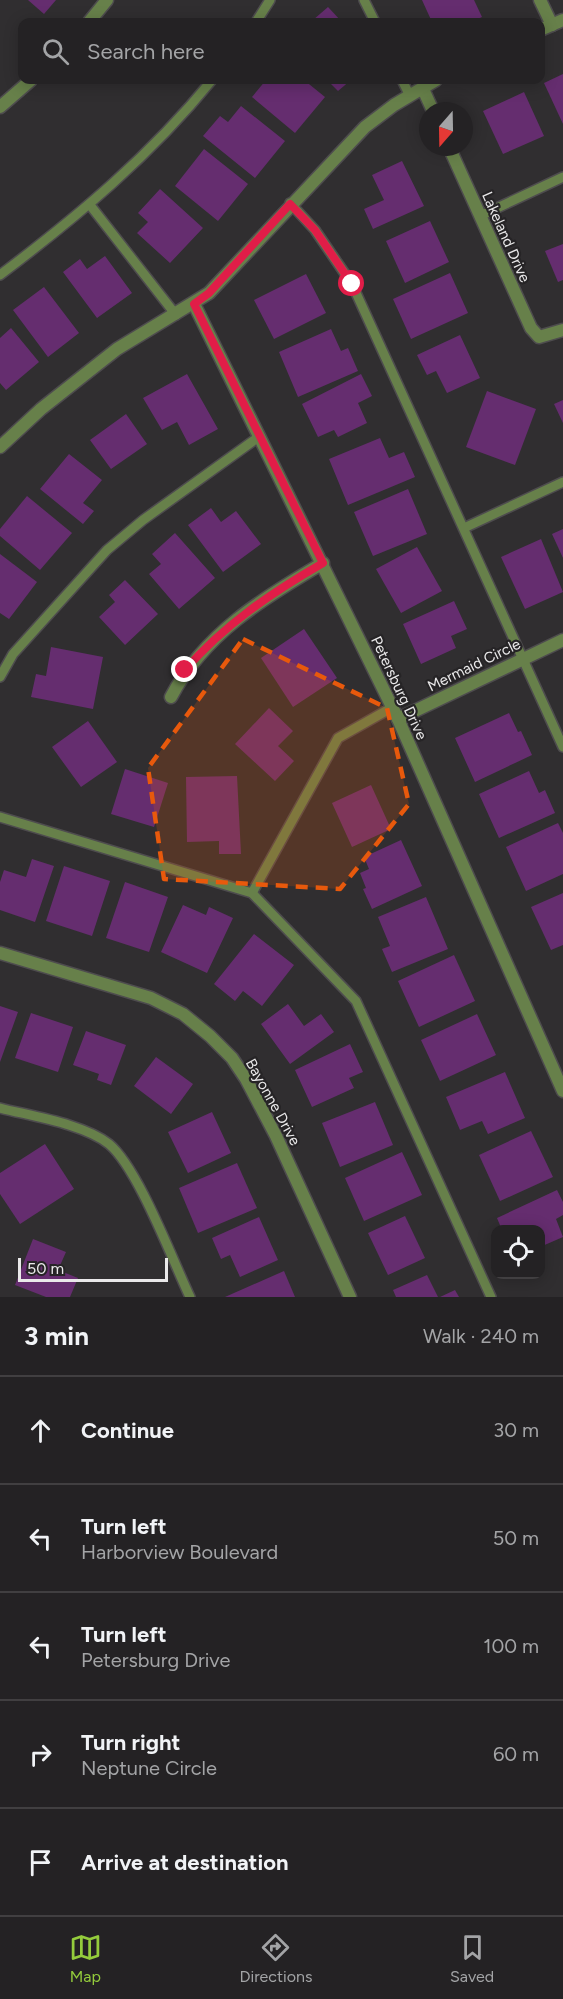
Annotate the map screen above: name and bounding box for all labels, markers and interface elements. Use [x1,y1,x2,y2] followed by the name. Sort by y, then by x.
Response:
[18,18,545,84] search box
[39,35,72,68] icon: search
[87,38,205,65] text: Search here
[419,102,473,156] north arrow
[478,189,534,285] street label: Lakeland Drive
[338,270,364,296] route start
[367,633,431,743] street label: Petersburg Drive
[425,635,523,695] street label: Mermaid Circle
[171,656,197,682] route end
[242,1055,304,1149] street label: Bayonne Drive
[491,1225,545,1279] map controls
[491,1225,545,1279] button: locate
[18,1255,168,1282] scale bar
[27,1259,64,1278] text: 50 m
[24,1320,89,1352] text: 3 min
[423,1324,539,1348] text: Walk · 240 m
[24,1414,57,1447] icon: ahead
[81,1417,174,1444] text: Continue
[493,1418,539,1442] text: 30 m
[81,1513,167,1540] text: Turn left
[24,1522,57,1555] icon: left
[493,1526,539,1550] text: 50 m
[81,1540,278,1564] text: Harborview Boulevard
[81,1621,167,1648] text: Turn left
[24,1630,57,1663] icon: left
[483,1634,539,1658] text: 100 m
[81,1648,230,1672] text: Petersburg Drive
[81,1729,180,1756] text: Turn right
[24,1738,57,1771] icon: right
[493,1742,539,1766] text: 60 m
[81,1756,217,1780] text: Neptune Circle
[24,1846,57,1879] icon: arrive
[81,1849,289,1876] text: Arrive at destination
[69,1931,102,1986] tab: Map
[239,1931,312,1986] tab: Directions
[450,1931,494,1986] tab: Saved

